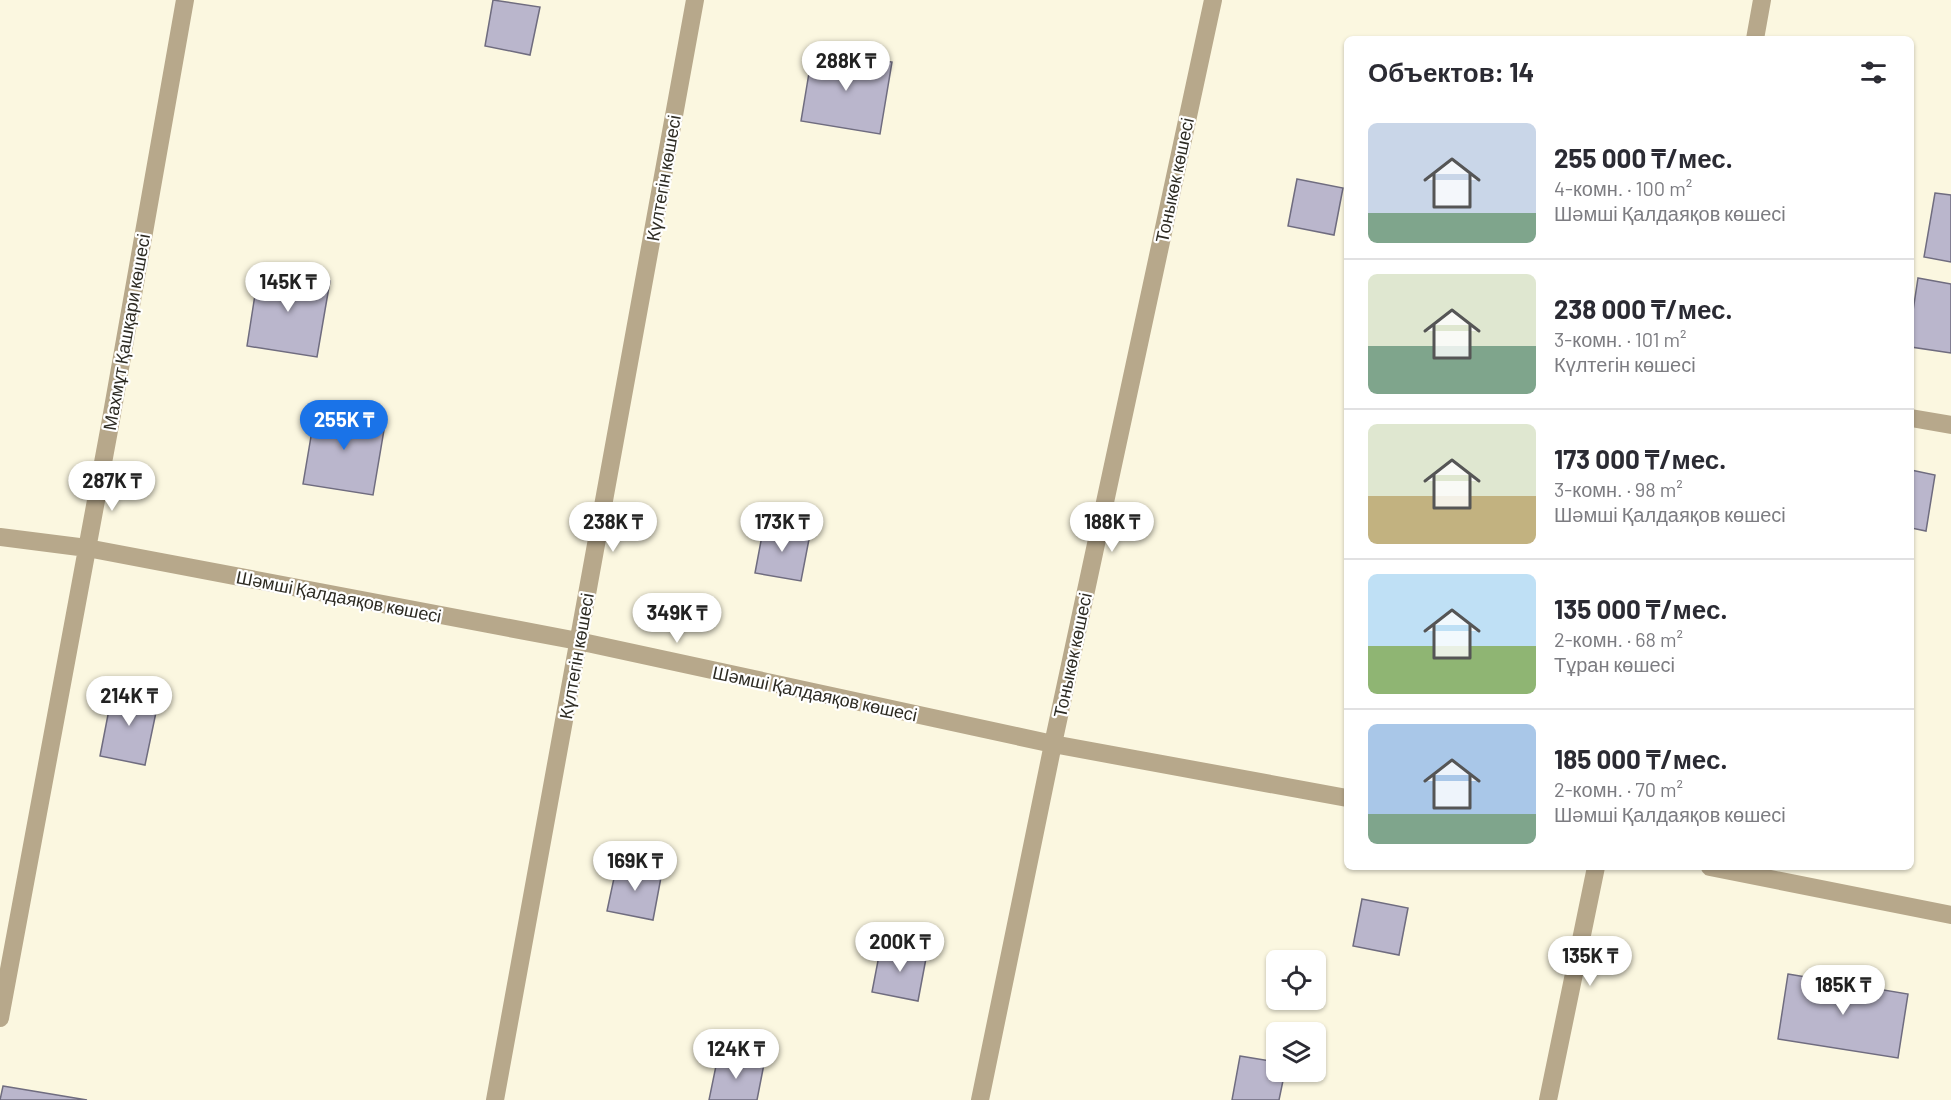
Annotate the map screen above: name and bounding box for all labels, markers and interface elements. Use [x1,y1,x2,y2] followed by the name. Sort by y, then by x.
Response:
[797,41,895,92] pin: 288K ₸
[816,48,876,72] text: 288K ₸
[1368,56,1534,87] text: Объектов: 14
[1857,56,1890,89] icon: filters
[641,113,685,243] street label: Күлтегін көшесі
[1150,116,1198,244] street label: Тоныкөк көшесі
[1554,142,1733,173] text: 255 000 ₸/мес.
[1416,147,1488,219] icon: home
[1554,176,1692,200] text: 4-комн. · 100 m²
[1554,201,1786,225] text: Шәмші Қалдаяқов көшесі
[98,232,154,432] street label: Махмұт Қашқари көшесі
[239,262,337,313] pin: 145K ₸
[259,269,317,293] text: 145K ₸
[1554,293,1733,324] text: 238 000 ₸/мес.
[1416,298,1488,370] icon: home
[1554,327,1687,351] text: 3-комн. · 101 m²
[1554,352,1696,376] text: Күлтегін көшесі
[295,400,393,451] pin: 255K ₸
[314,407,374,431] text: 255K ₸
[1554,443,1726,474] text: 173 000 ₸/мес.
[1416,448,1488,520] icon: home
[63,461,161,512] pin: 287K ₸
[82,468,142,492] text: 287K ₸
[1554,477,1683,501] text: 3-комн. · 98 m²
[564,502,662,553] pin: 238K ₸
[733,502,831,553] pin: 173K ₸
[1063,502,1161,553] pin: 188K ₸
[1554,502,1786,526] text: Шәмші Қалдаяқов көшесі
[583,509,643,533] text: 238K ₸
[754,509,810,533] text: 173K ₸
[1084,509,1140,533] text: 188K ₸
[235,565,443,627] street label: Шәмші Қалдаяқов көшесі
[554,591,598,721] street label: Күлтегін көшесі
[1048,591,1096,719] street label: Тоныкөк көшесі
[628,593,726,644] pin: 349K ₸
[1554,593,1727,624] text: 135 000 ₸/мес.
[1416,598,1488,670] icon: home
[647,600,707,624] text: 349K ₸
[1554,627,1683,651] text: 2-комн. · 68 m²
[1554,652,1675,676] text: Тұран көшесі
[711,661,919,725] street label: Шәмші Қалдаяқов көшесі
[80,676,178,727] pin: 214K ₸
[100,683,158,707] text: 214K ₸
[1554,743,1727,774] text: 185 000 ₸/мес.
[1416,748,1488,820] icon: home
[1554,777,1683,801] text: 2-комн. · 70 m²
[1554,802,1786,826] text: Шәмші Қалдаяқов көшесі
[586,841,684,892] pin: 169K ₸
[607,848,663,872] text: 169K ₸
[851,922,949,973] pin: 200K ₸
[869,929,931,953] text: 200K ₸
[1541,936,1639,987] pin: 135K ₸
[1562,943,1618,967] text: 135K ₸
[1266,950,1326,1082] map controls
[1266,950,1326,1010] button: locate
[1794,965,1892,1016] pin: 185K ₸
[1815,972,1871,996] text: 185K ₸
[1266,1022,1326,1082] button: layers
[687,1029,785,1080] pin: 124K ₸
[707,1036,765,1060] text: 124K ₸

